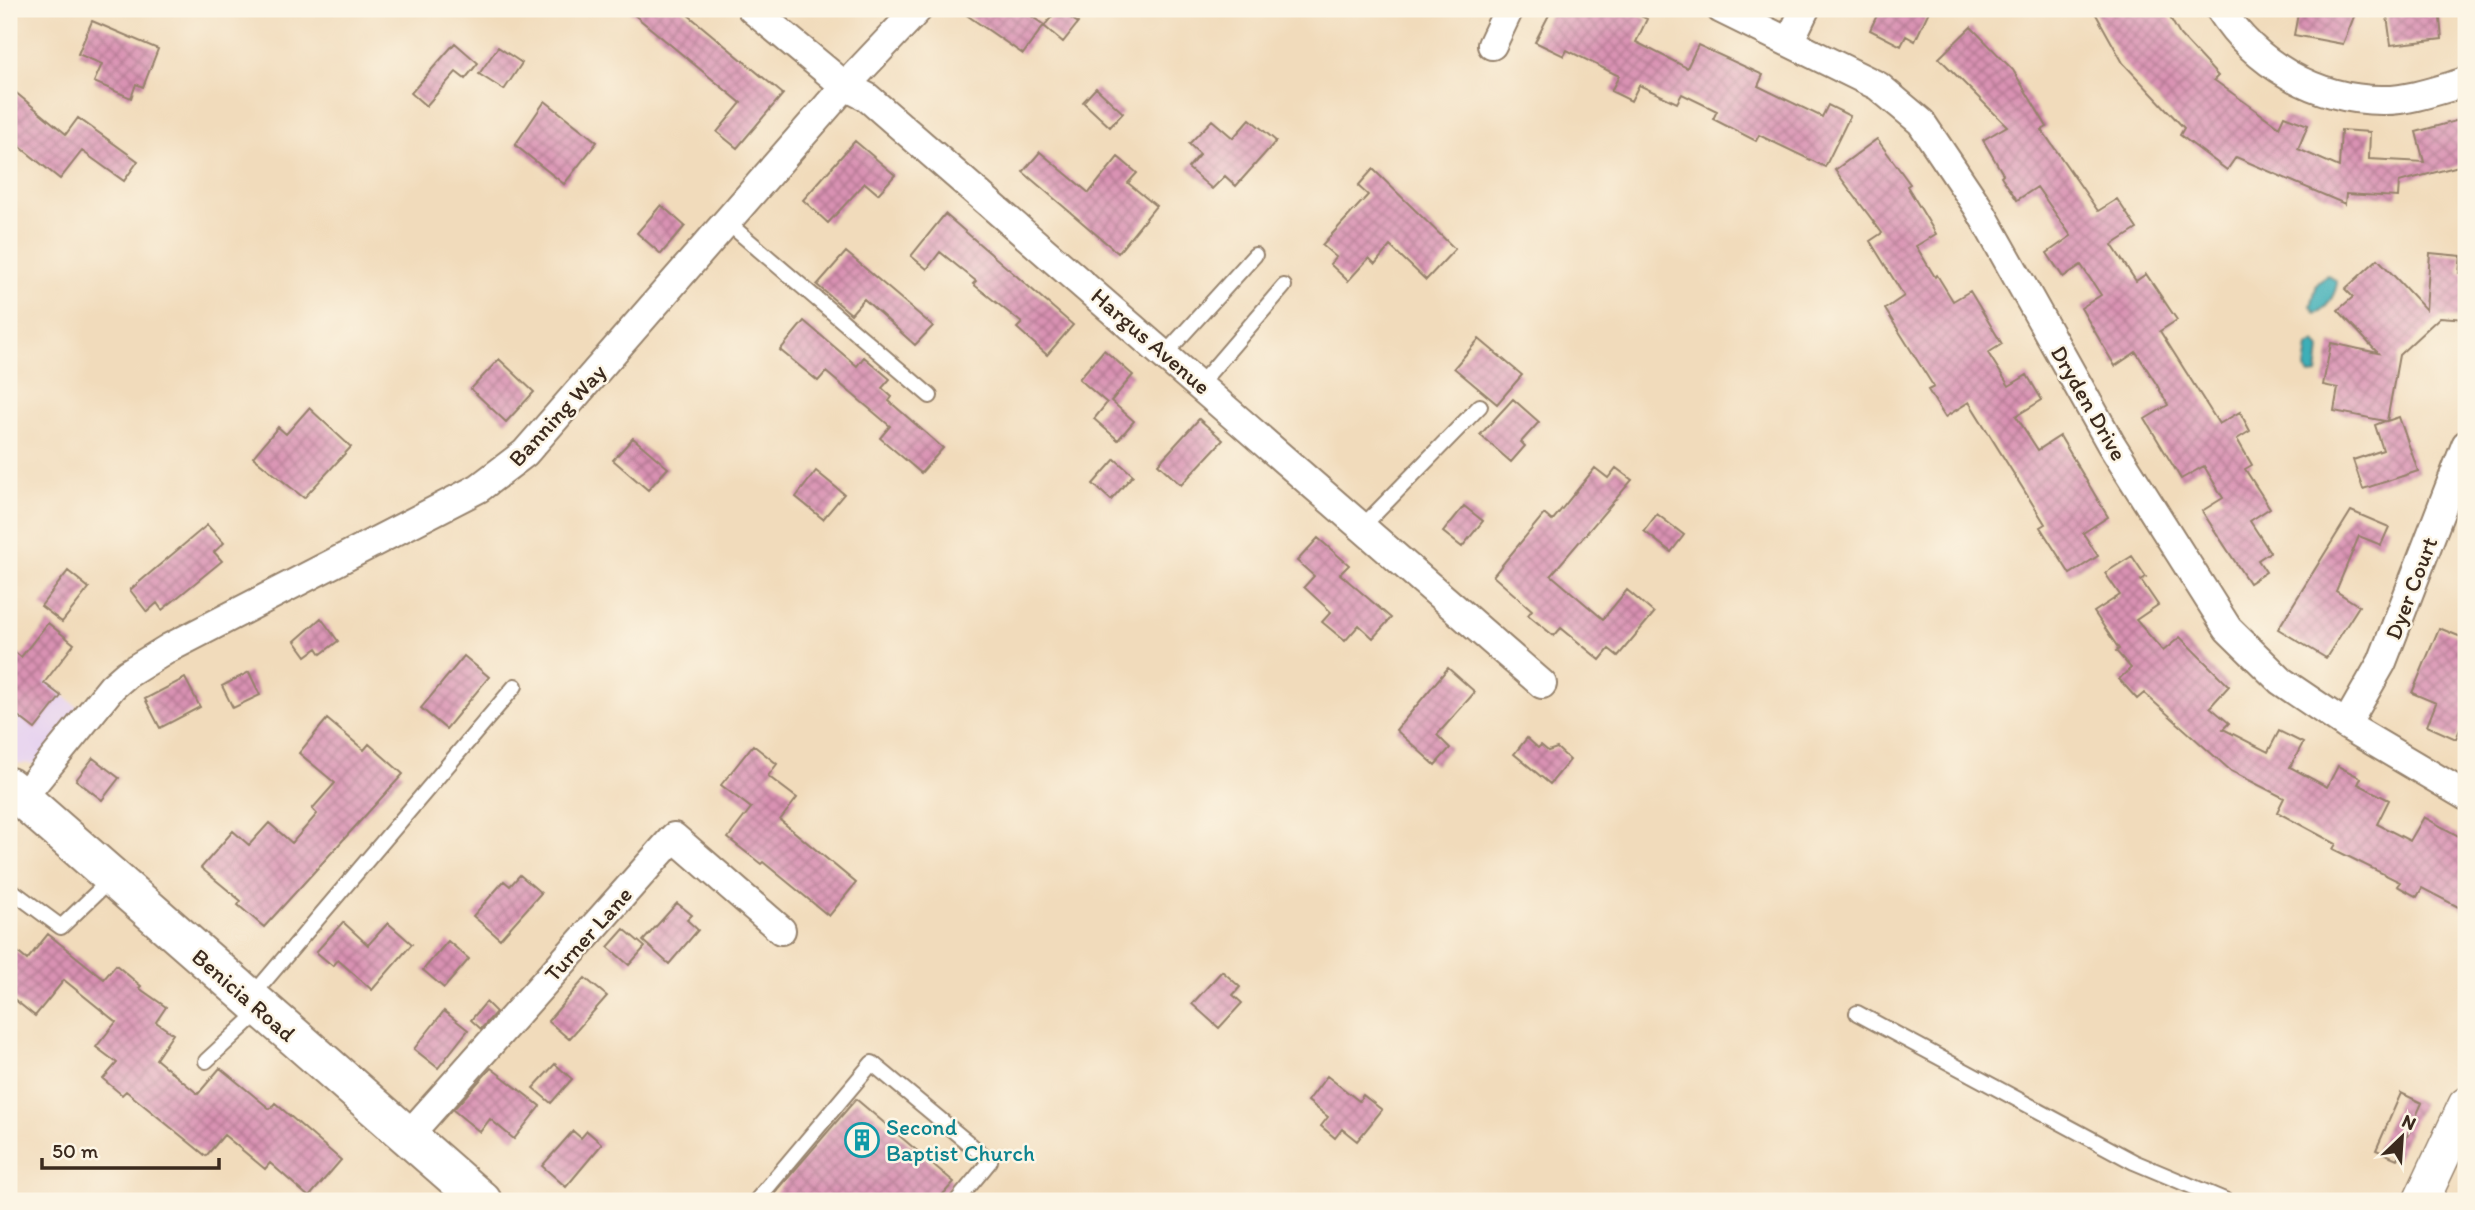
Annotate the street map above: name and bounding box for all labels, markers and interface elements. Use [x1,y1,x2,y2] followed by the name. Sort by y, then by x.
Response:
[1086,282,1216,400] street label: Hargus Avenue
[2045,340,2133,466] street label: Dryden Drive
[502,358,612,472] street label: Banning Way
[2379,533,2443,643] street label: Dyer Court
[538,881,638,987] street label: Turner Lane
[186,942,302,1048] street label: Benicia Road
[2366,1102,2436,1172] north arrow
[2398,1109,2420,1135] text: N
[886,1113,1035,1167] place label: Second Baptist Church
[843,1121,881,1159] building icon: Second Baptist Church
[42,1126,219,1170] scale bar
[52,1138,99,1163] text: 50 m

